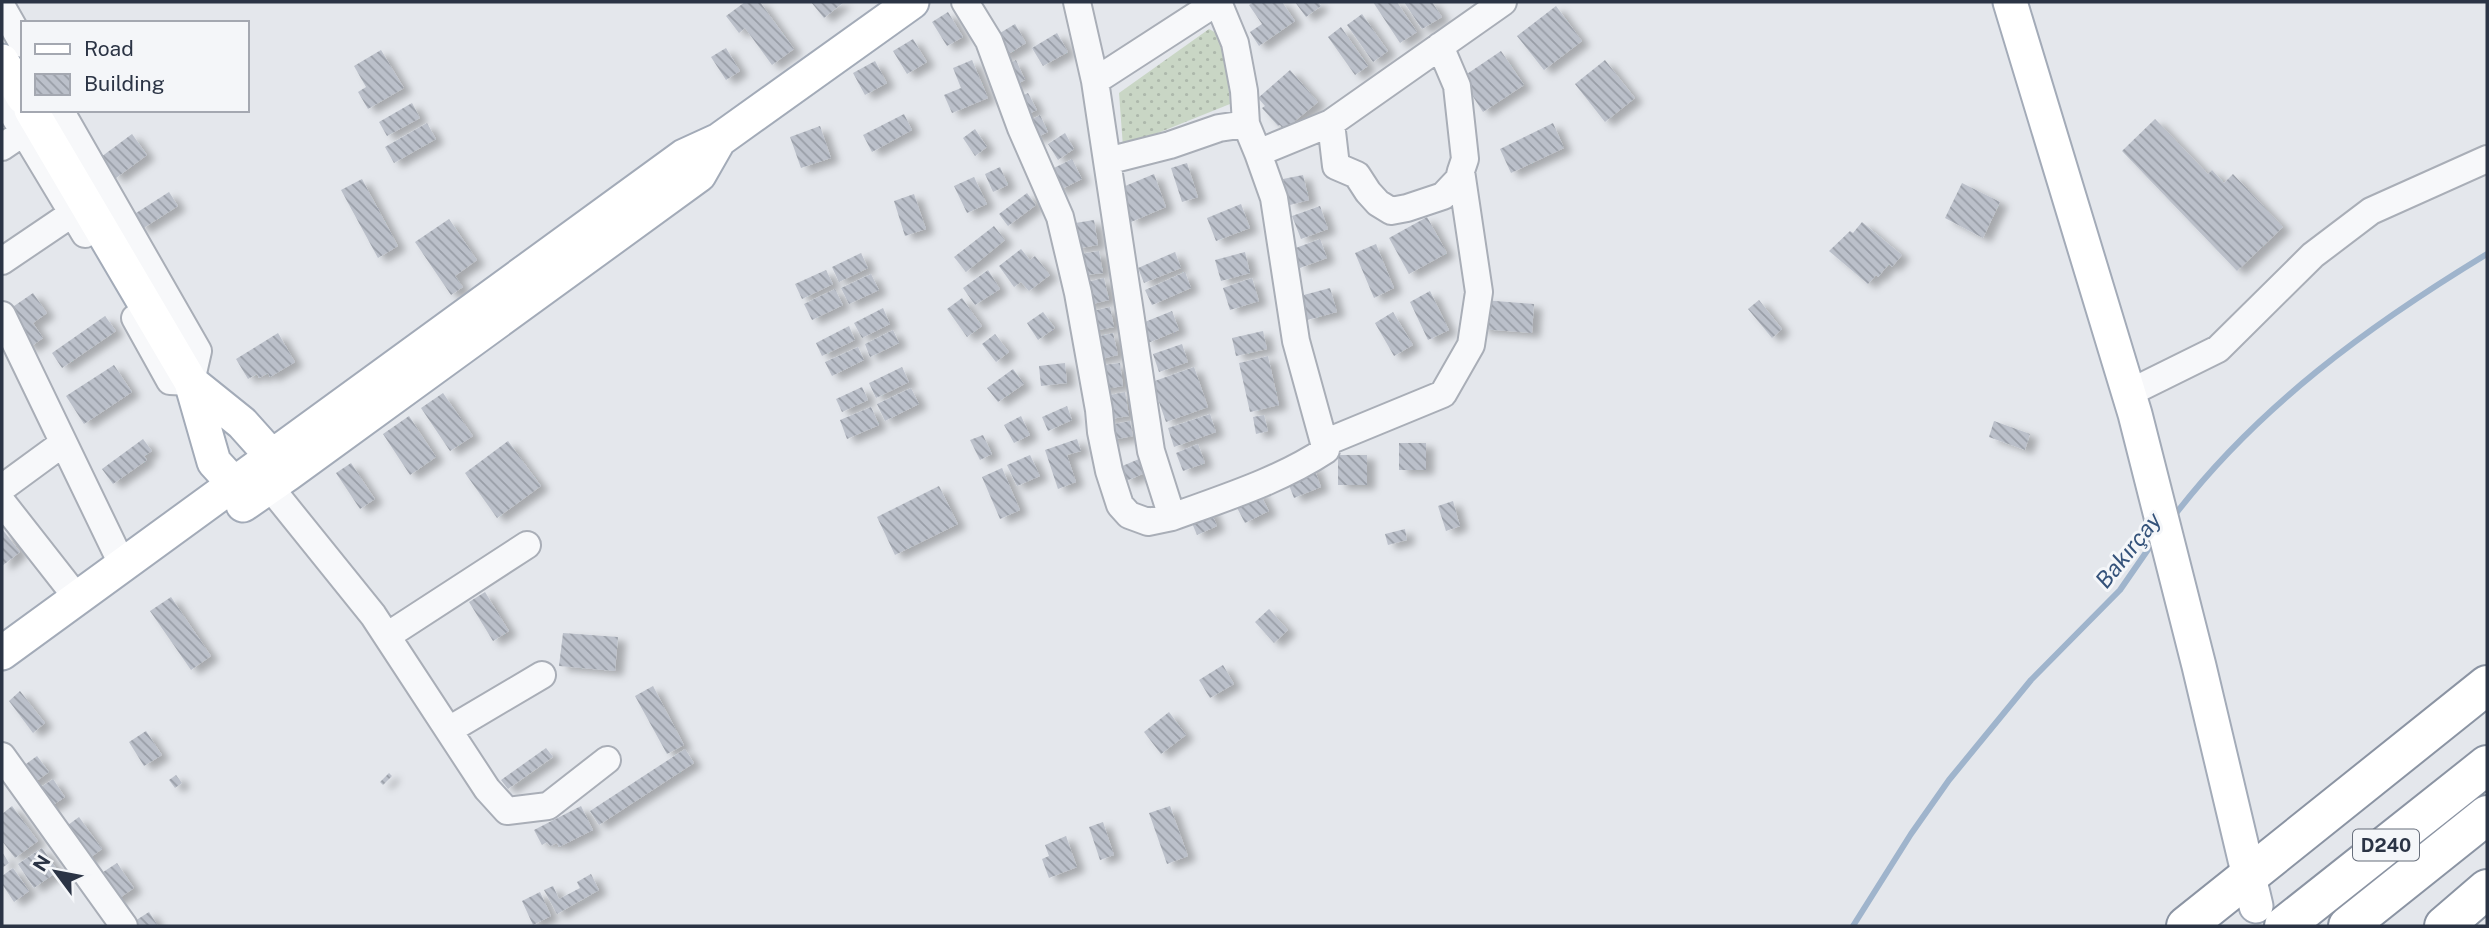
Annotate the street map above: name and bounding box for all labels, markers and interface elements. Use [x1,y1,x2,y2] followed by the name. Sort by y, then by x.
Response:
[21,21,248,112] legend
[84,36,134,61] text: Road
[84,71,165,96] text: Building
[2089,506,2167,593] water label: Bakırçay
[2353,830,2419,860] road number: D240
[21,837,91,907] north arrow
[28,851,55,875] text: N

